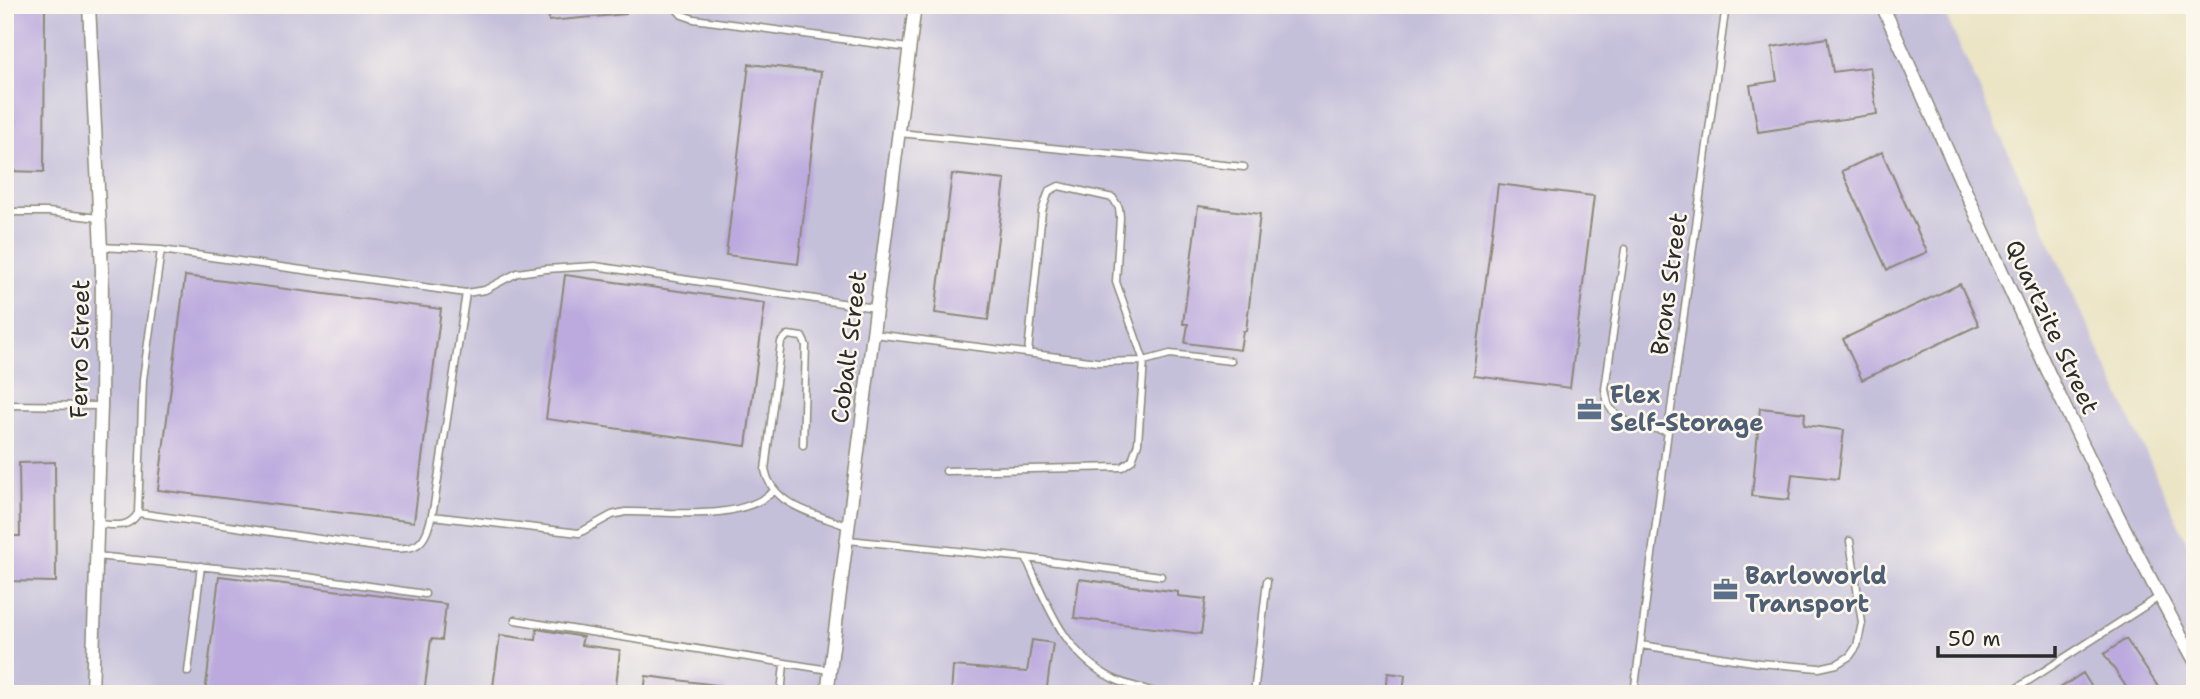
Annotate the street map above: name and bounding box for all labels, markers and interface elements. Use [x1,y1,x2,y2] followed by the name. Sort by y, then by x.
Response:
[1643,211,1695,357] street label: Brons Street
[1998,235,2106,419] street label: Quartzite Street
[824,269,874,425] street label: Cobalt Street
[63,279,97,419] street label: Ferro Street
[1610,379,1764,439] place label: Flex Self-Storage
[1576,395,1604,423] office icon: Flex Self-Storage
[1745,560,1887,620] place label: Barloworld Transport
[1711,576,1739,604] office icon: Barloworld Transport
[1938,615,2055,659] scale bar
[1948,625,2001,653] text: 50 m

